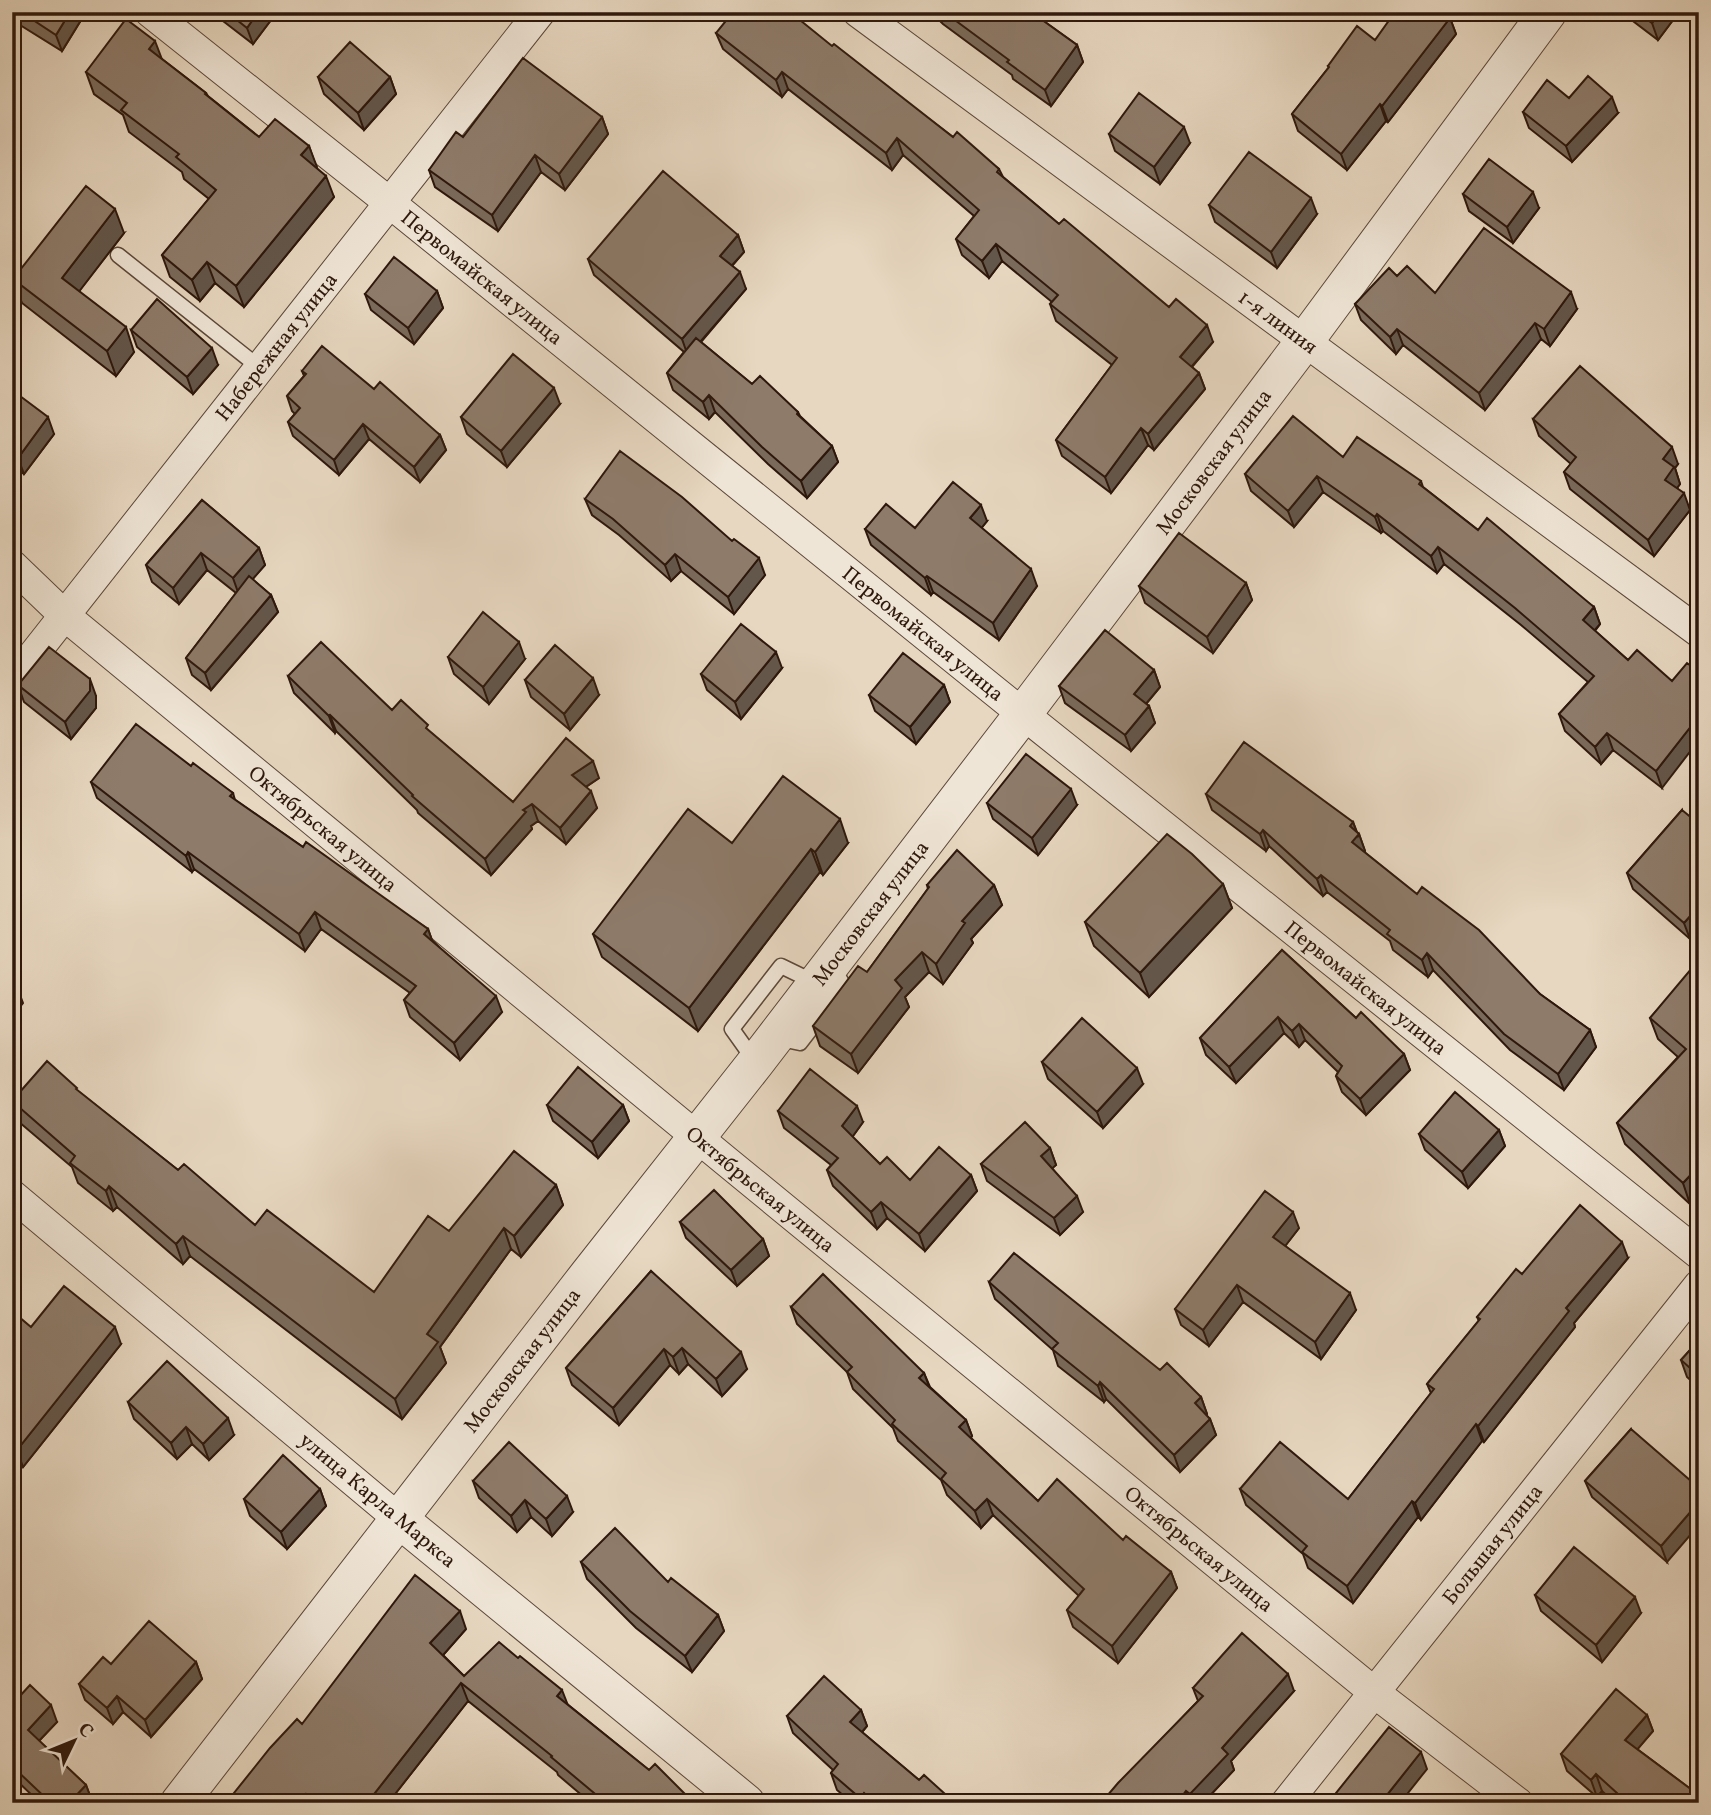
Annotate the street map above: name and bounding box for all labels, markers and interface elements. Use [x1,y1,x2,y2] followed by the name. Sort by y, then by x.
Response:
[394,204,568,353] street label: Первомайская улица
[210,267,345,428] street label: Набережная улица
[1232,284,1323,362] street label: 1-я линия
[1150,383,1280,542] street label: Московская улица
[835,560,1010,709] street label: Первомайская улица
[241,760,403,900] street label: Октябрьская улица
[806,835,937,993] street label: Московская улица
[1277,915,1452,1063] street label: Первомайская улица
[679,1120,841,1261] street label: Октябрьская улица
[458,1283,589,1440] street label: Московская улица
[292,1427,462,1576] street label: улица Карла Маркса
[1436,1479,1551,1612] street label: Большая улица
[1117,1480,1279,1620] street label: Октябрьская улица
[38,1706,108,1776] north arrow
[71,1717,99,1744] text: С

